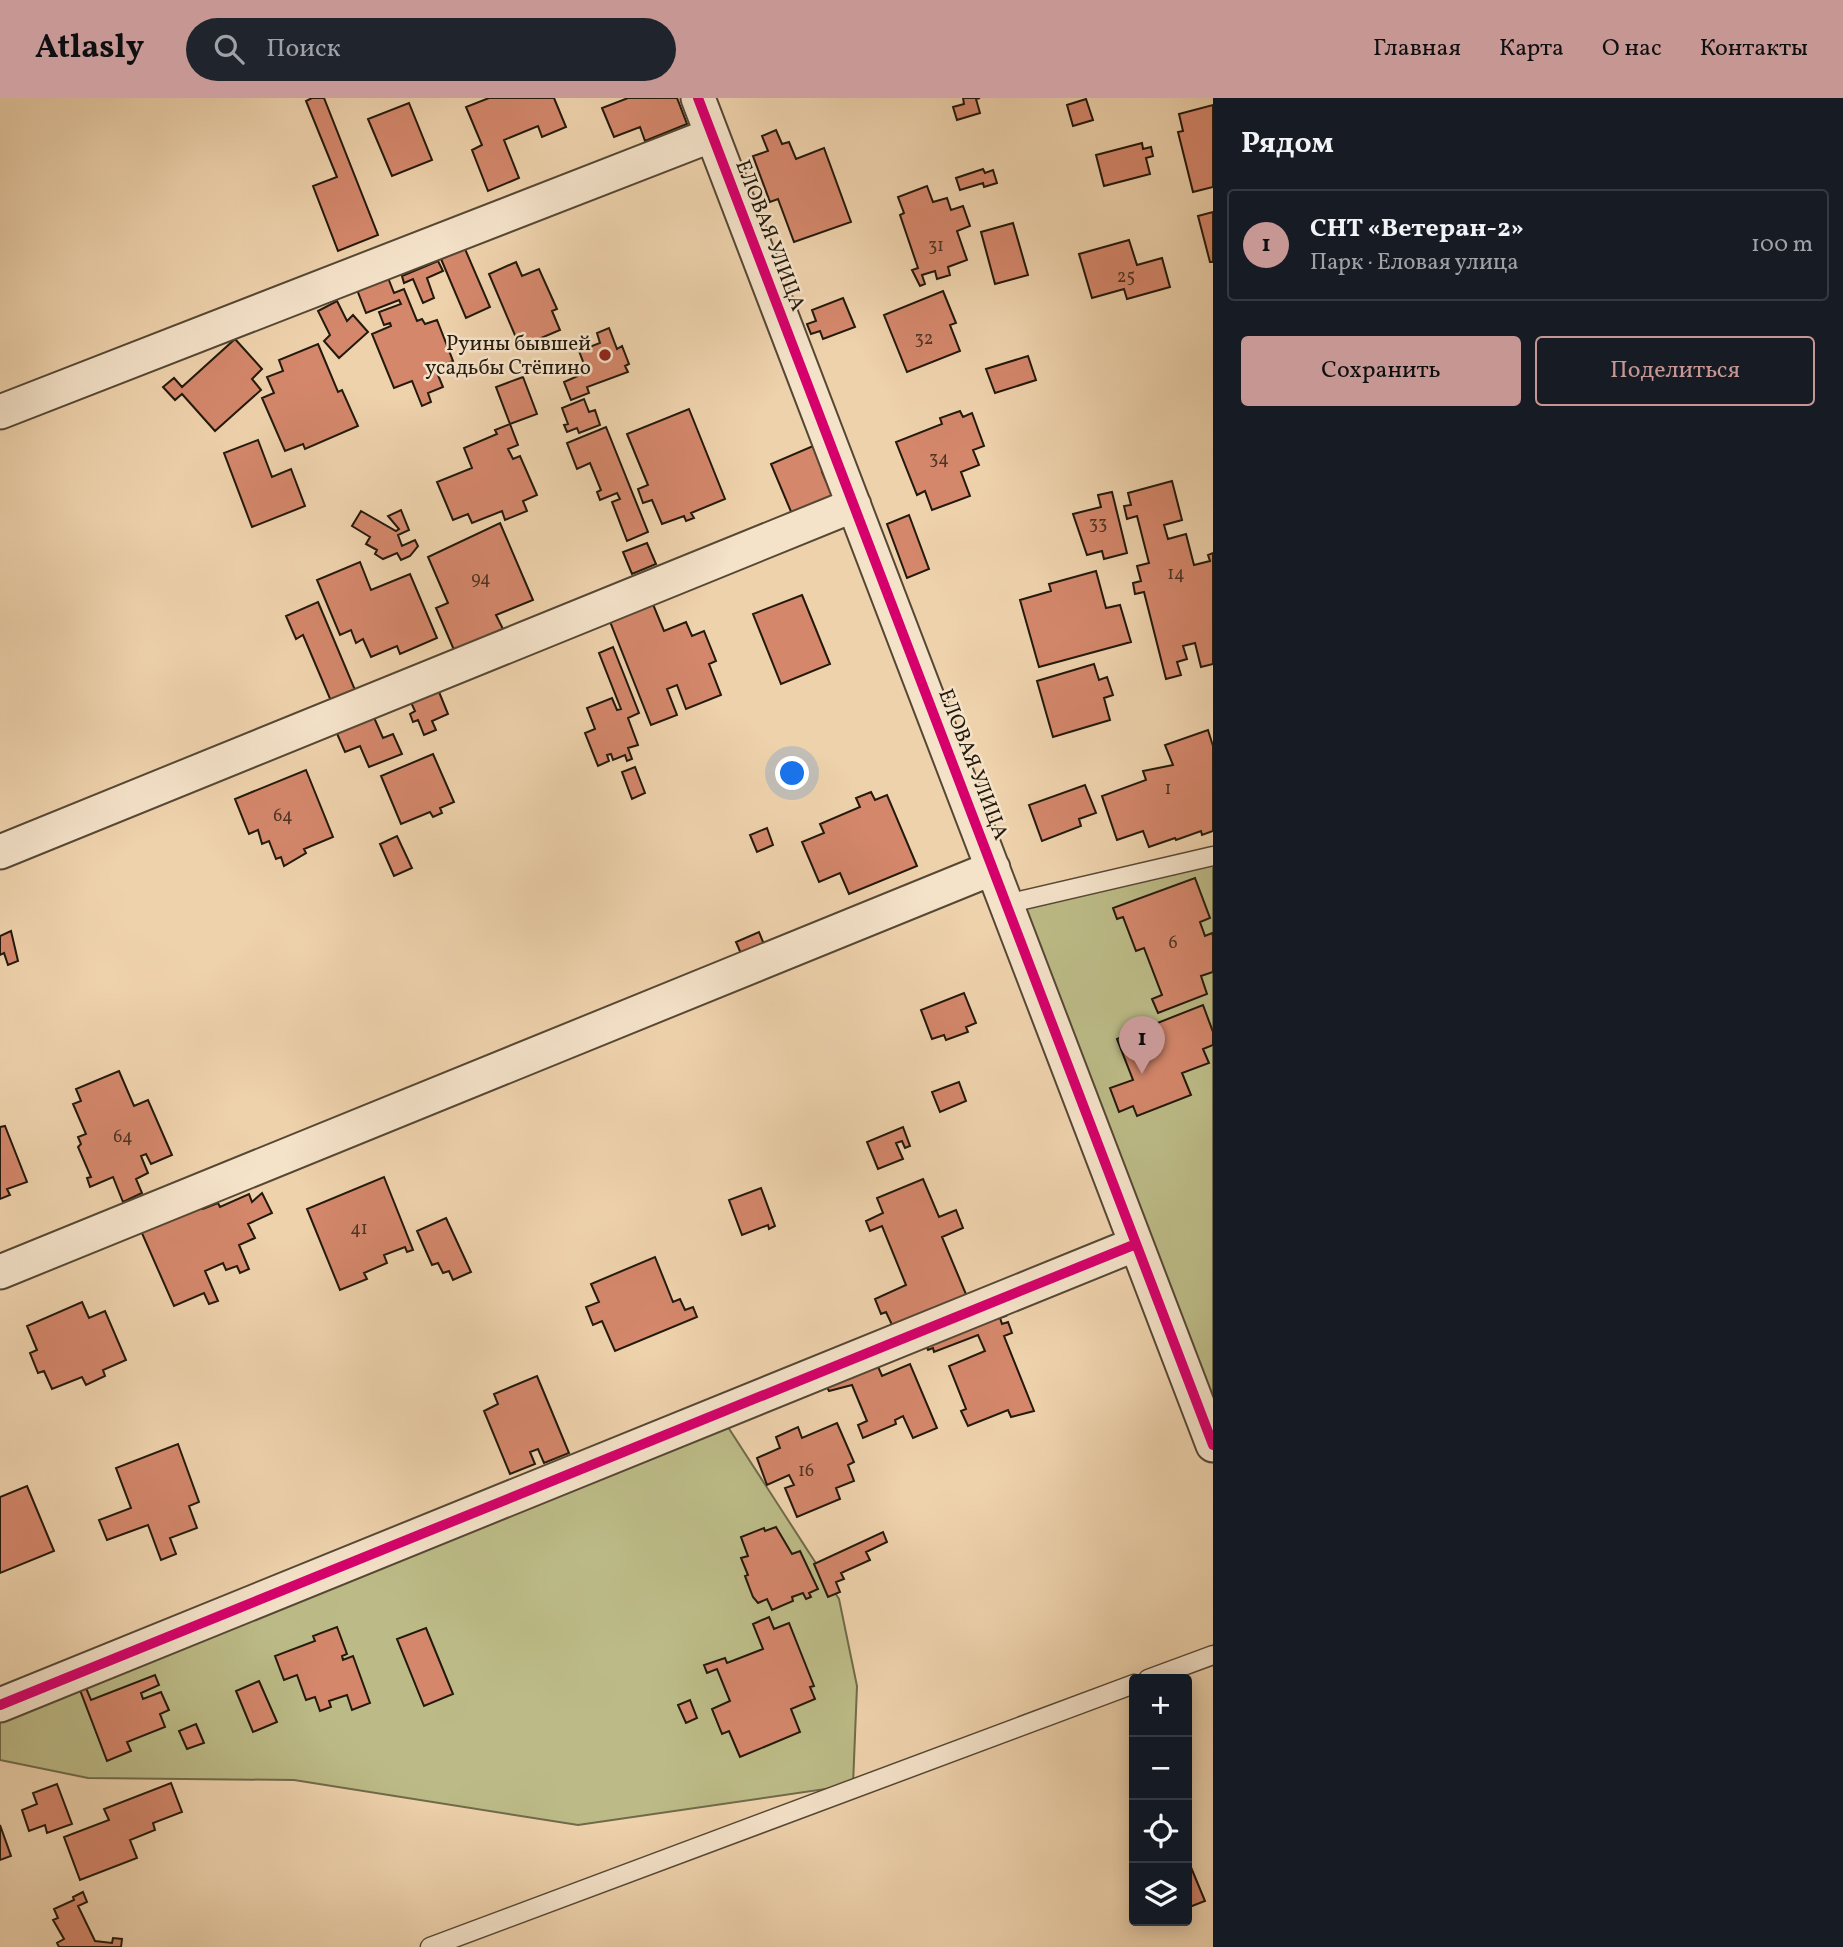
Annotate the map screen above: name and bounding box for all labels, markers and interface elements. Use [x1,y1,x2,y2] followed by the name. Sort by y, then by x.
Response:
[186,18,676,81] search box
[35,26,144,72] text: Atlasly
[210,30,248,68] icon: search
[266,31,341,67] text: Поиск
[1373,32,1461,66] text: Главная
[1499,32,1564,66] text: Карта
[1602,32,1662,66] text: О нас
[1700,32,1808,66] text: Контакты
[1241,123,1334,165] text: Рядом
[727,156,812,316] street label: ЕЛОВАЯ УЛИЦА
[1310,211,1524,247] text: СНТ «Ветеран-2»
[1261,229,1271,261] text: 1
[1751,229,1813,261] text: 100 m
[928,234,944,259] house number: 31
[1310,247,1519,279] text: Парк · Еловая улица
[1117,265,1135,290] house number: 25
[915,327,933,352] house number: 32
[425,330,591,383] place label: Руины бывшей усадьбы Стёпино
[1241,336,1521,406] button: Сохранить
[1535,336,1815,406] button: Поделиться
[597,347,613,363] marker: Руины бывшей усадьбы Стёпино
[929,447,949,472] house number: 34
[1089,512,1107,537] house number: 33
[1167,562,1185,587] house number: 14
[471,567,491,592] house number: 94
[930,685,1015,845] street label: ЕЛОВАЯ УЛИЦА
[775,756,809,790] your location
[1165,777,1171,802] house number: 1
[273,804,293,829] house number: 64
[1168,931,1178,956] house number: 6
[1119,1016,1165,1074] pin: 1
[113,1125,133,1150] house number: 64
[350,1217,368,1242] house number: 41
[798,1459,814,1484] house number: 16
[1129,1674,1192,1926] map controls
[1129,1674,1192,1737] button: +
[1129,1737,1192,1800] button: −
[1129,1800,1192,1863] button: locate
[1129,1863,1192,1926] button: layers

